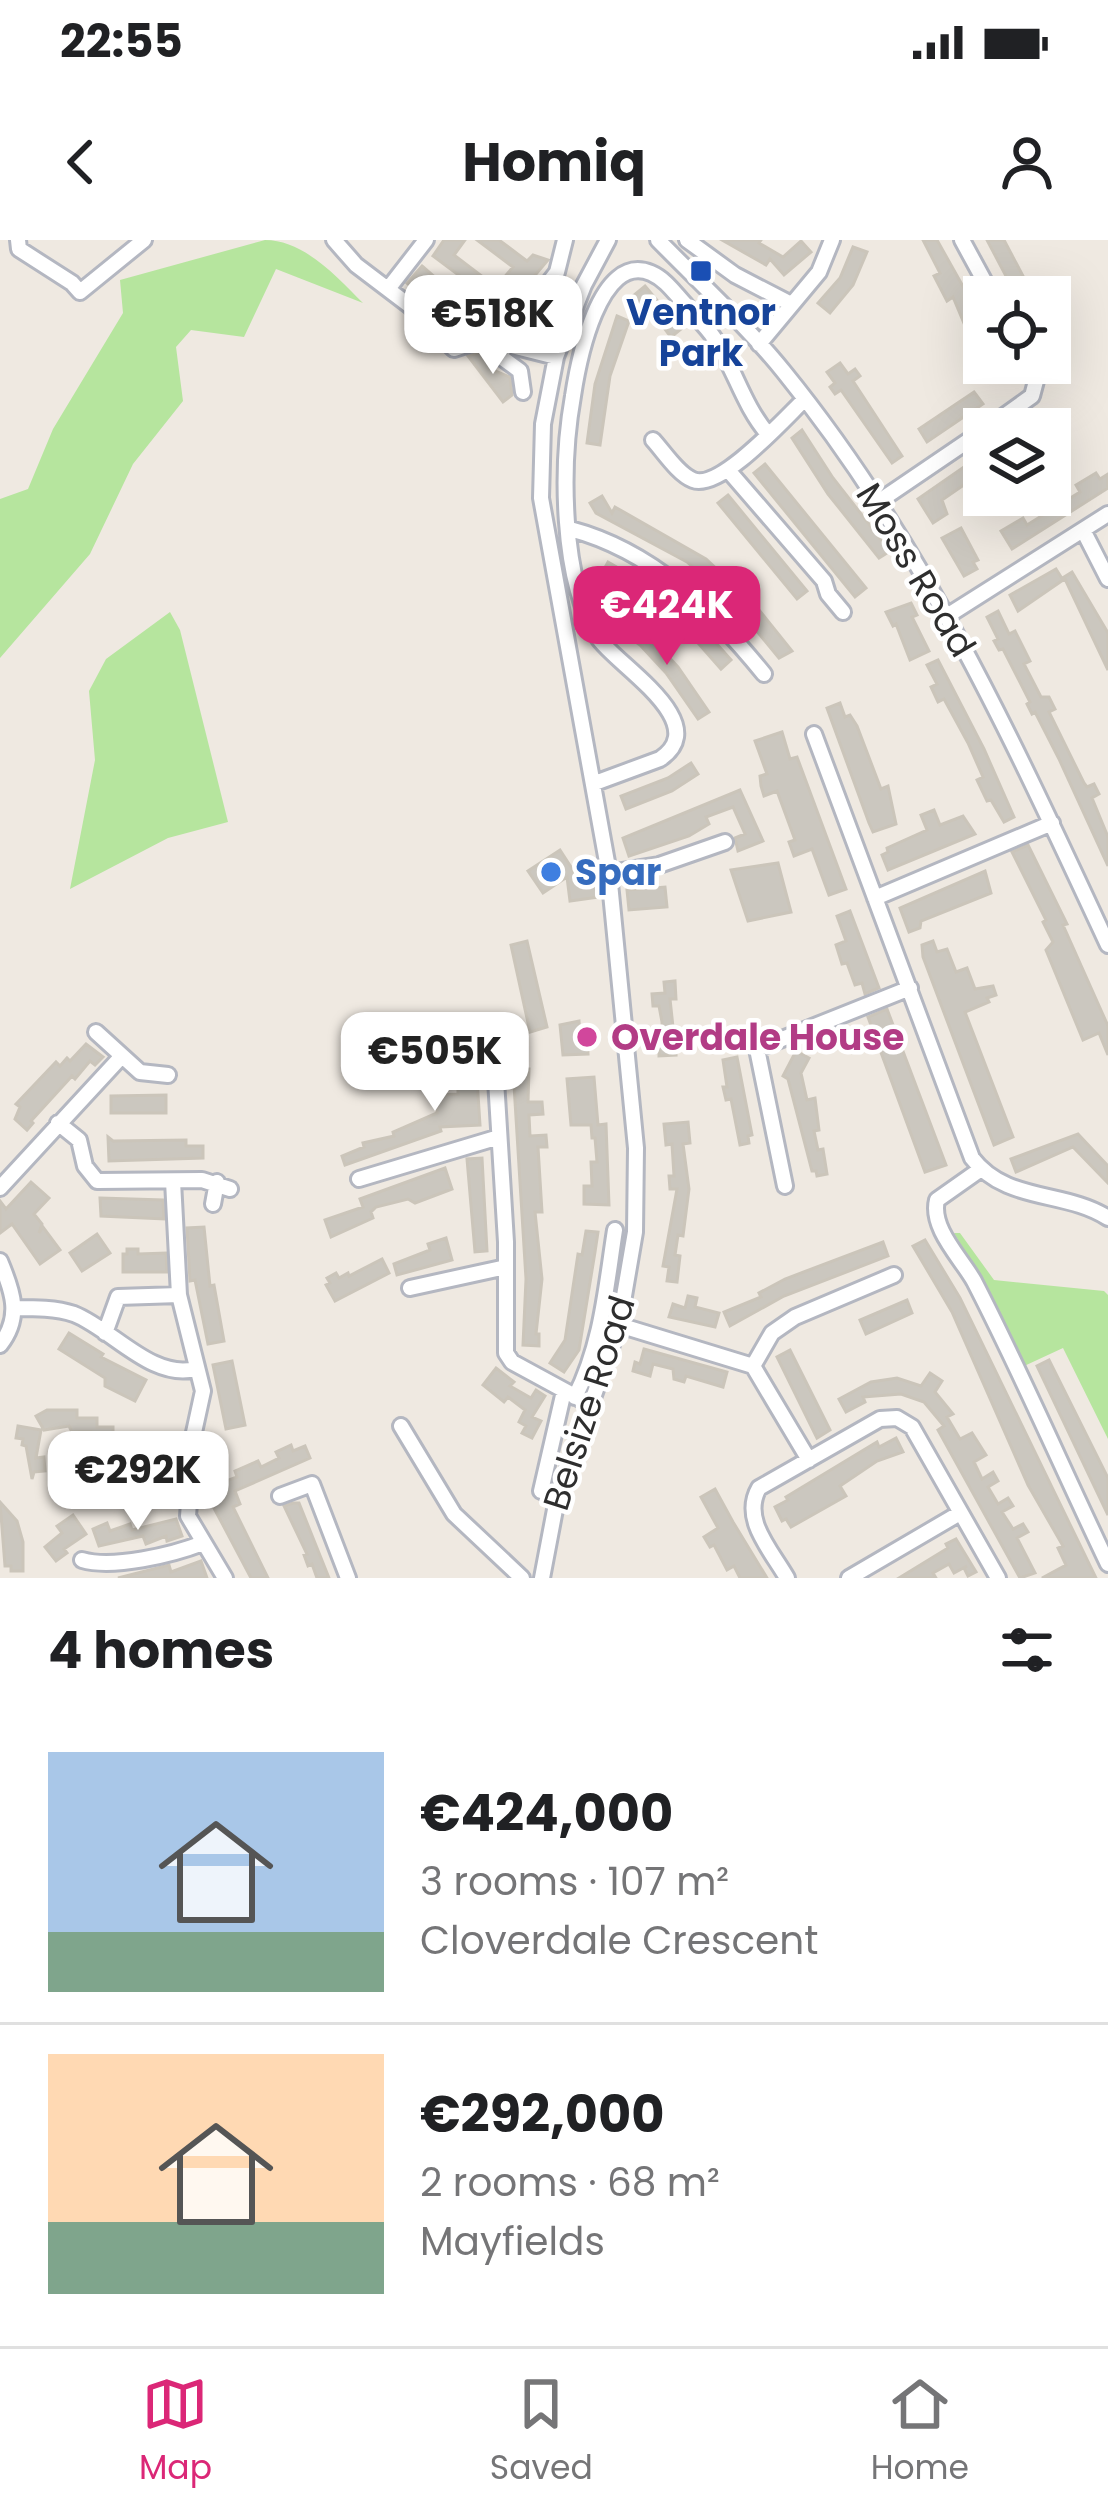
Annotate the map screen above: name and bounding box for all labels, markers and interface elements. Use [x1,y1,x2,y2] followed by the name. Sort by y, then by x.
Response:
[60,10,183,73] text: 22:55
[462,124,646,200] text: Homiq
[48,129,114,195] icon: back
[994,129,1060,195] icon: person
[688,258,714,284] marker: Ventnor Park
[409,275,577,377] pin: €518K
[963,276,1071,516] map controls
[963,276,1071,384] button: locate
[431,286,555,341] text: €518K
[626,287,776,379] place label: Ventnor Park
[963,408,1071,516] button: layers
[844,473,988,667] street label: Moss Road
[583,566,751,668] pin: €424K
[600,577,734,632] text: €424K
[575,847,661,898] place label: Spar
[538,859,564,885] marker: Spar
[351,1012,519,1114] pin: €505K
[611,1012,905,1063] place label: Overdale House
[368,1023,502,1078] text: €505K
[574,1024,600,1050] marker: Overdale House
[530,1289,648,1517] street label: Belsize Road
[54,1431,222,1533] pin: €292K
[75,1442,201,1497] text: €292K
[48,1614,274,1686] text: 4 homes
[994,1617,1060,1683] icon: filters
[420,1777,673,1849] text: €424,000
[144,1800,288,1944] icon: home
[420,1854,729,1909] text: 3 rooms · 107 m²
[420,1913,818,1968] text: Cloverdale Crescent
[420,2078,665,2150] text: €292,000
[144,2102,288,2246] icon: home
[420,2155,720,2210] text: 2 rooms · 68 m²
[420,2214,605,2269] text: Mayfields
[139,2371,212,2493] tab: Map
[490,2371,593,2493] tab: Saved
[871,2371,969,2493] tab: Home

